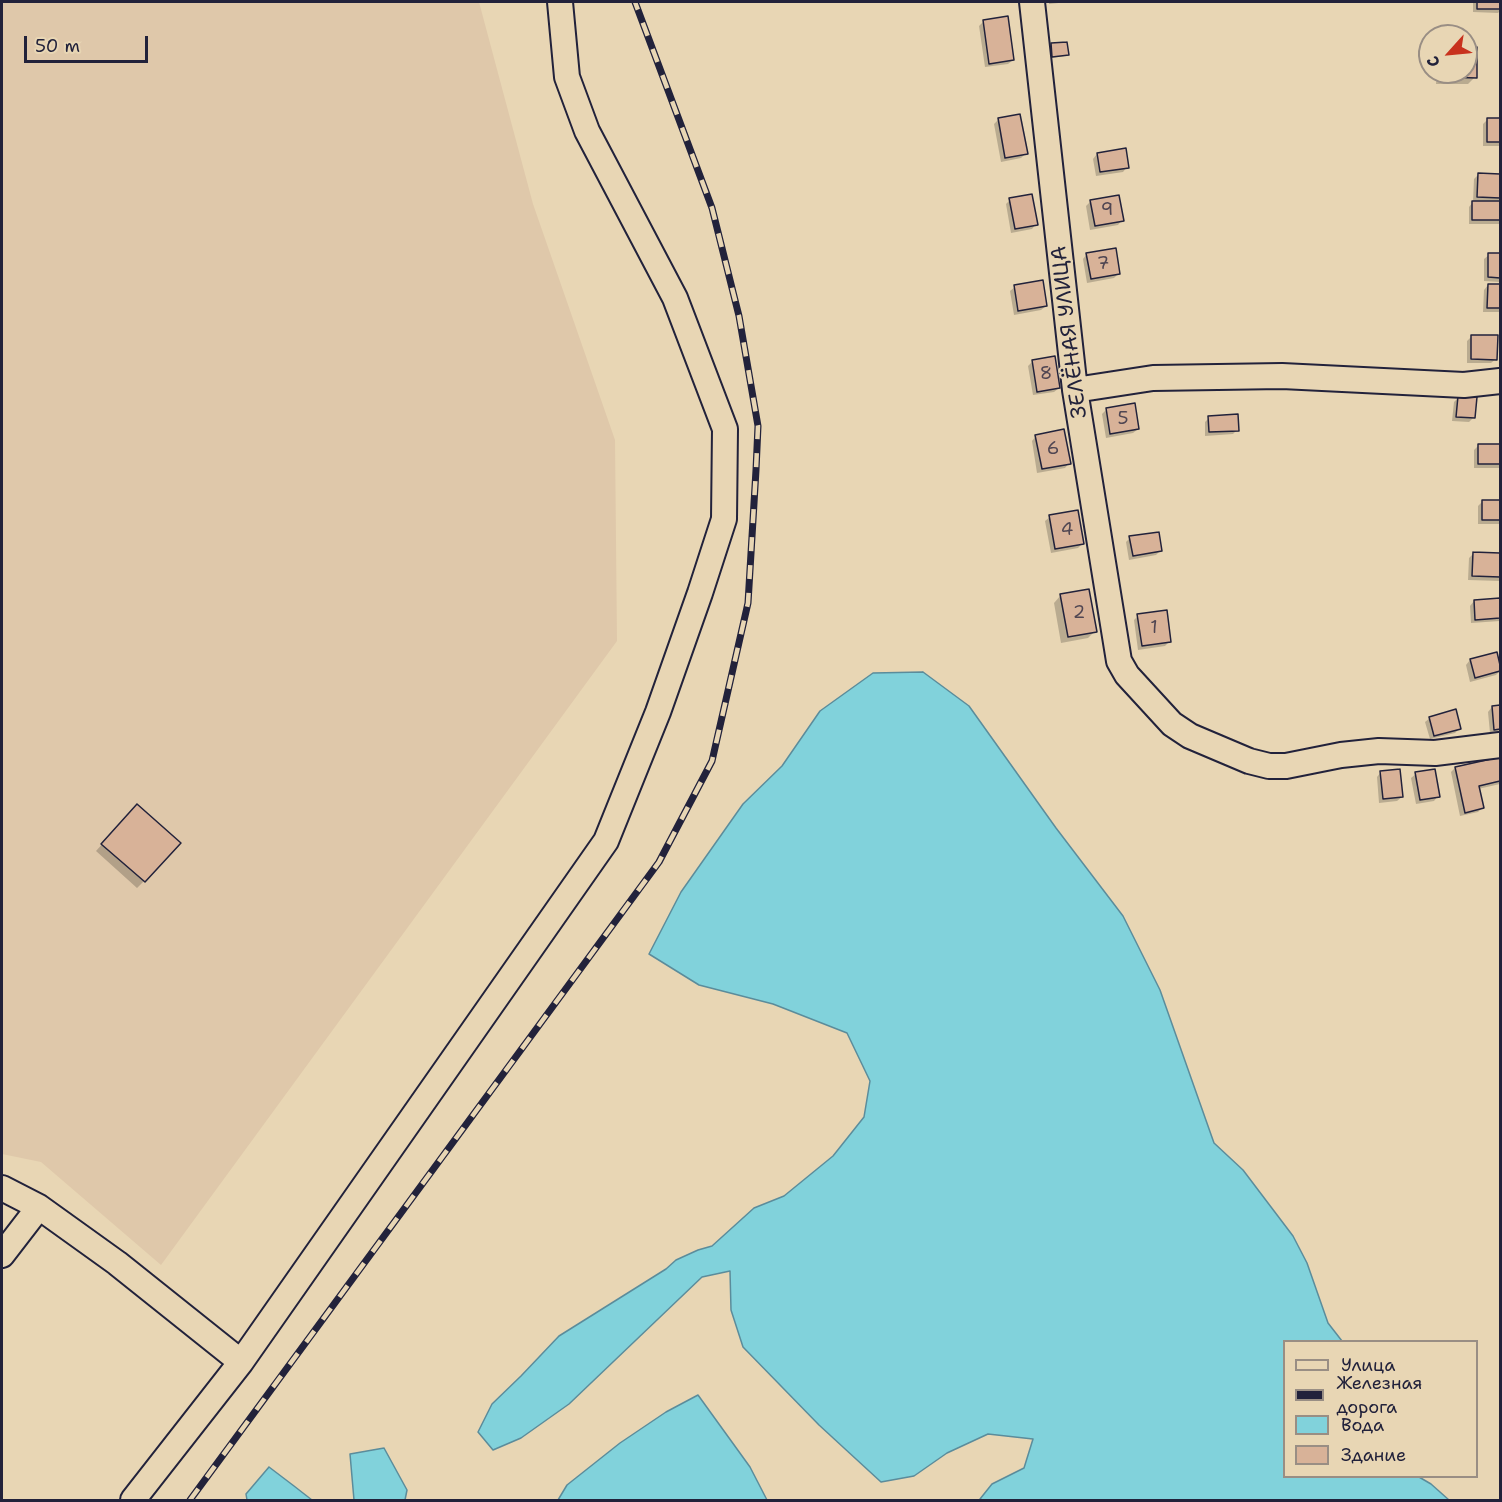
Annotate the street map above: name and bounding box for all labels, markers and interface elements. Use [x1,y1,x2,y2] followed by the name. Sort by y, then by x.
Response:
[27,24,152,62] scale bar
[1418,24,1478,84] north arrow
[35,34,80,58] text: 50 m
[1422,52,1445,71] text: С
[1101,199,1113,221] house number: 9
[1047,244,1093,420] street label: ЗЕЛЁНАЯ УЛИЦА
[1097,253,1109,275] house number: 7
[1040,363,1052,385] house number: 8
[1117,408,1129,430] house number: 5
[1047,438,1059,460] house number: 6
[1061,519,1073,541] house number: 4
[1073,602,1085,624] house number: 2
[1150,617,1158,639] house number: 1
[1283,1340,1478,1478] legend
[1341,1353,1395,1377] text: Улица
[1336,1371,1422,1419] text: Железная дорога
[1341,1413,1384,1437] text: Вода
[1341,1443,1406,1467] text: Здание

